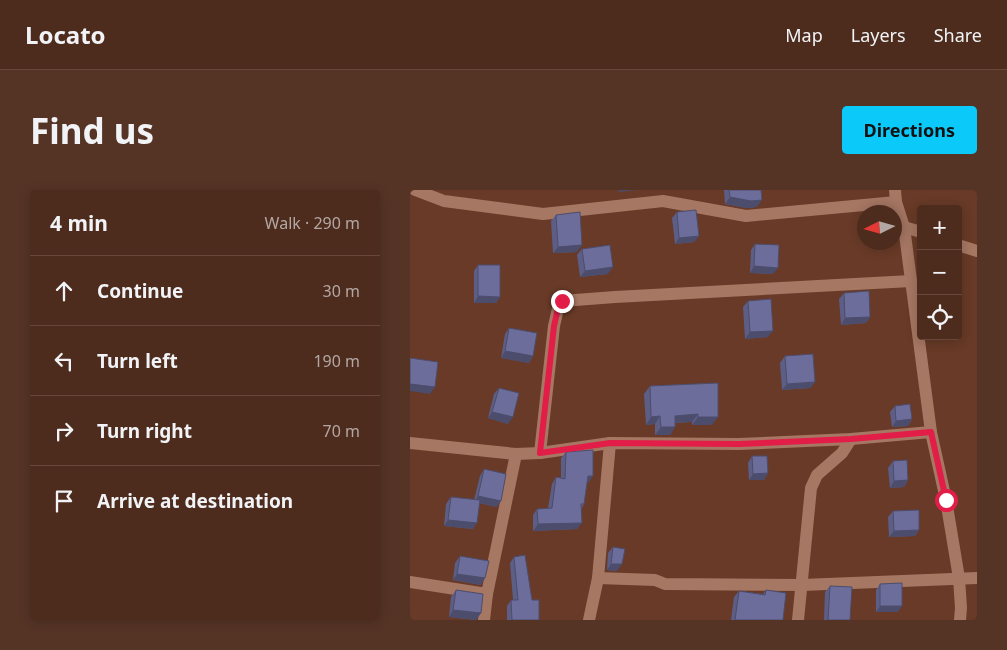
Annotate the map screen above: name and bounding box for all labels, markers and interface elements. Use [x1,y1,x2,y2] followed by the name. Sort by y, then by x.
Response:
[25,18,106,51] text: Locato
[785,23,823,47] text: Map
[851,23,906,47] text: Layers
[934,23,982,47] text: Share
[842,106,977,154] button: Directions
[30,107,154,154] text: Find us
[857,205,902,250] north arrow
[917,205,962,340] map controls
[917,205,962,250] button: +
[50,209,108,237] text: 4 min
[265,212,360,234] text: Walk · 290 m
[917,250,962,295] button: −
[50,277,78,305] icon: ahead
[97,278,183,304] text: Continue
[323,280,360,302] text: 30 m
[551,290,574,313] route end
[917,295,962,340] button: locate
[50,347,78,375] icon: left
[97,348,178,374] text: Turn left
[313,350,360,372] text: 190 m
[50,417,78,445] icon: right
[97,418,192,444] text: Turn right
[323,420,360,442] text: 70 m
[50,487,78,515] icon: arrive
[97,488,293,514] text: Arrive at destination
[935,489,958,512] route start

